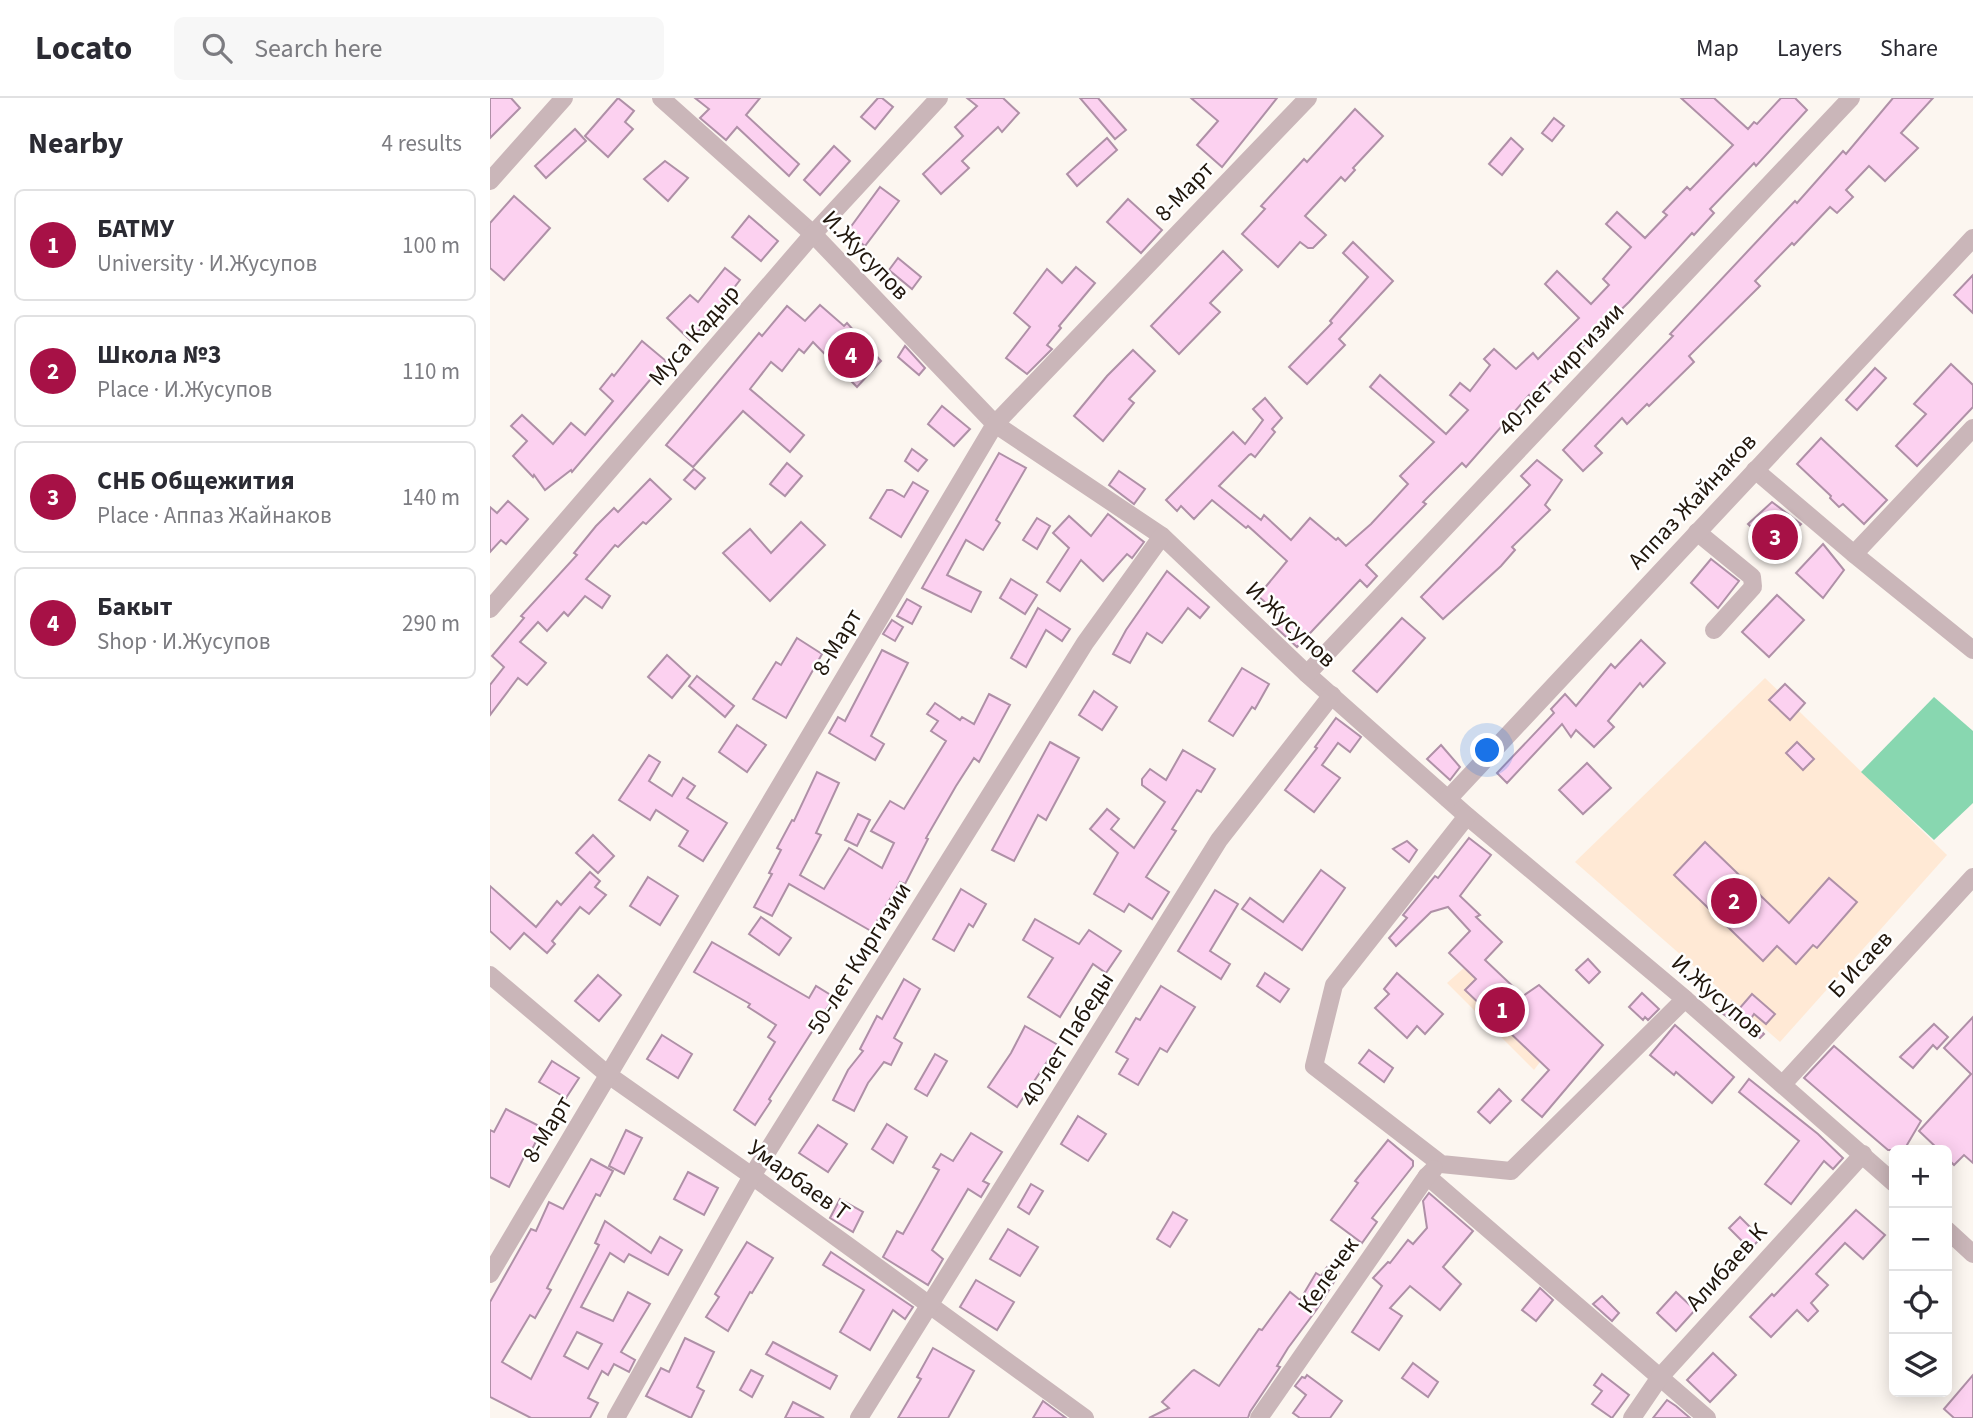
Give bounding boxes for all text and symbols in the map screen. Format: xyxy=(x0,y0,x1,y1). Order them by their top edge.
search box xyxy=(174,17,664,80)
text: Locato xyxy=(35,25,132,72)
icon: search xyxy=(198,29,236,67)
text: Search here xyxy=(254,30,382,67)
text: Map xyxy=(1696,31,1739,66)
text: Layers xyxy=(1777,31,1842,66)
text: Share xyxy=(1880,31,1938,66)
text: Nearby xyxy=(28,122,123,165)
text: 4 results xyxy=(382,127,462,160)
street label: 8-Март xyxy=(1146,153,1222,230)
street label: И.Жусупов xyxy=(814,202,918,308)
text: БАТМУ xyxy=(97,210,174,247)
text: 1 xyxy=(47,229,59,262)
text: 100 m xyxy=(402,229,460,262)
text: University · И.Жусупов xyxy=(97,247,317,280)
street label: Муса Кадыр xyxy=(640,277,748,394)
street label: 40-лет киргизии xyxy=(1490,295,1633,444)
pin: 4 xyxy=(828,329,874,381)
text: Школа №3 xyxy=(97,336,221,373)
text: 2 xyxy=(47,355,59,388)
text: 110 m xyxy=(402,355,460,388)
text: Place · И.Жусупов xyxy=(97,373,272,406)
street label: Аппаз Жайнаков xyxy=(1620,425,1765,577)
text: СНБ Общежития xyxy=(97,462,295,499)
text: 3 xyxy=(47,481,59,514)
text: 140 m xyxy=(402,481,460,514)
text: Place · Аппаз Жайнаков xyxy=(97,499,332,532)
pin: 3 xyxy=(1752,511,1798,563)
street label: И.Жусупов xyxy=(1237,573,1344,676)
text: Бакыт xyxy=(97,588,173,625)
street label: 8-Март xyxy=(804,602,871,683)
text: 4 xyxy=(47,607,59,640)
text: 290 m xyxy=(402,607,460,640)
text: Shop · И.Жусупов xyxy=(97,625,270,658)
your location xyxy=(1470,733,1504,767)
street label: 50-лет Киргизии xyxy=(799,875,920,1041)
pin: 2 xyxy=(1711,875,1757,927)
street label: Б Исаев xyxy=(1820,923,1901,1006)
street label: И.Жусупов xyxy=(1663,946,1772,1047)
street label: 40-лет Пабеды xyxy=(1012,965,1123,1113)
pin: 1 xyxy=(1479,984,1525,1036)
street label: 8-Март xyxy=(514,1089,581,1170)
street label: Умарбаев Т xyxy=(740,1131,857,1230)
map controls xyxy=(1889,1145,1952,1397)
button: + xyxy=(1889,1145,1952,1208)
button: − xyxy=(1889,1208,1952,1271)
street label: Алибаев К xyxy=(1677,1216,1775,1319)
street label: Келечек xyxy=(1289,1230,1368,1321)
button: locate xyxy=(1889,1271,1952,1334)
button: layers xyxy=(1889,1334,1952,1397)

